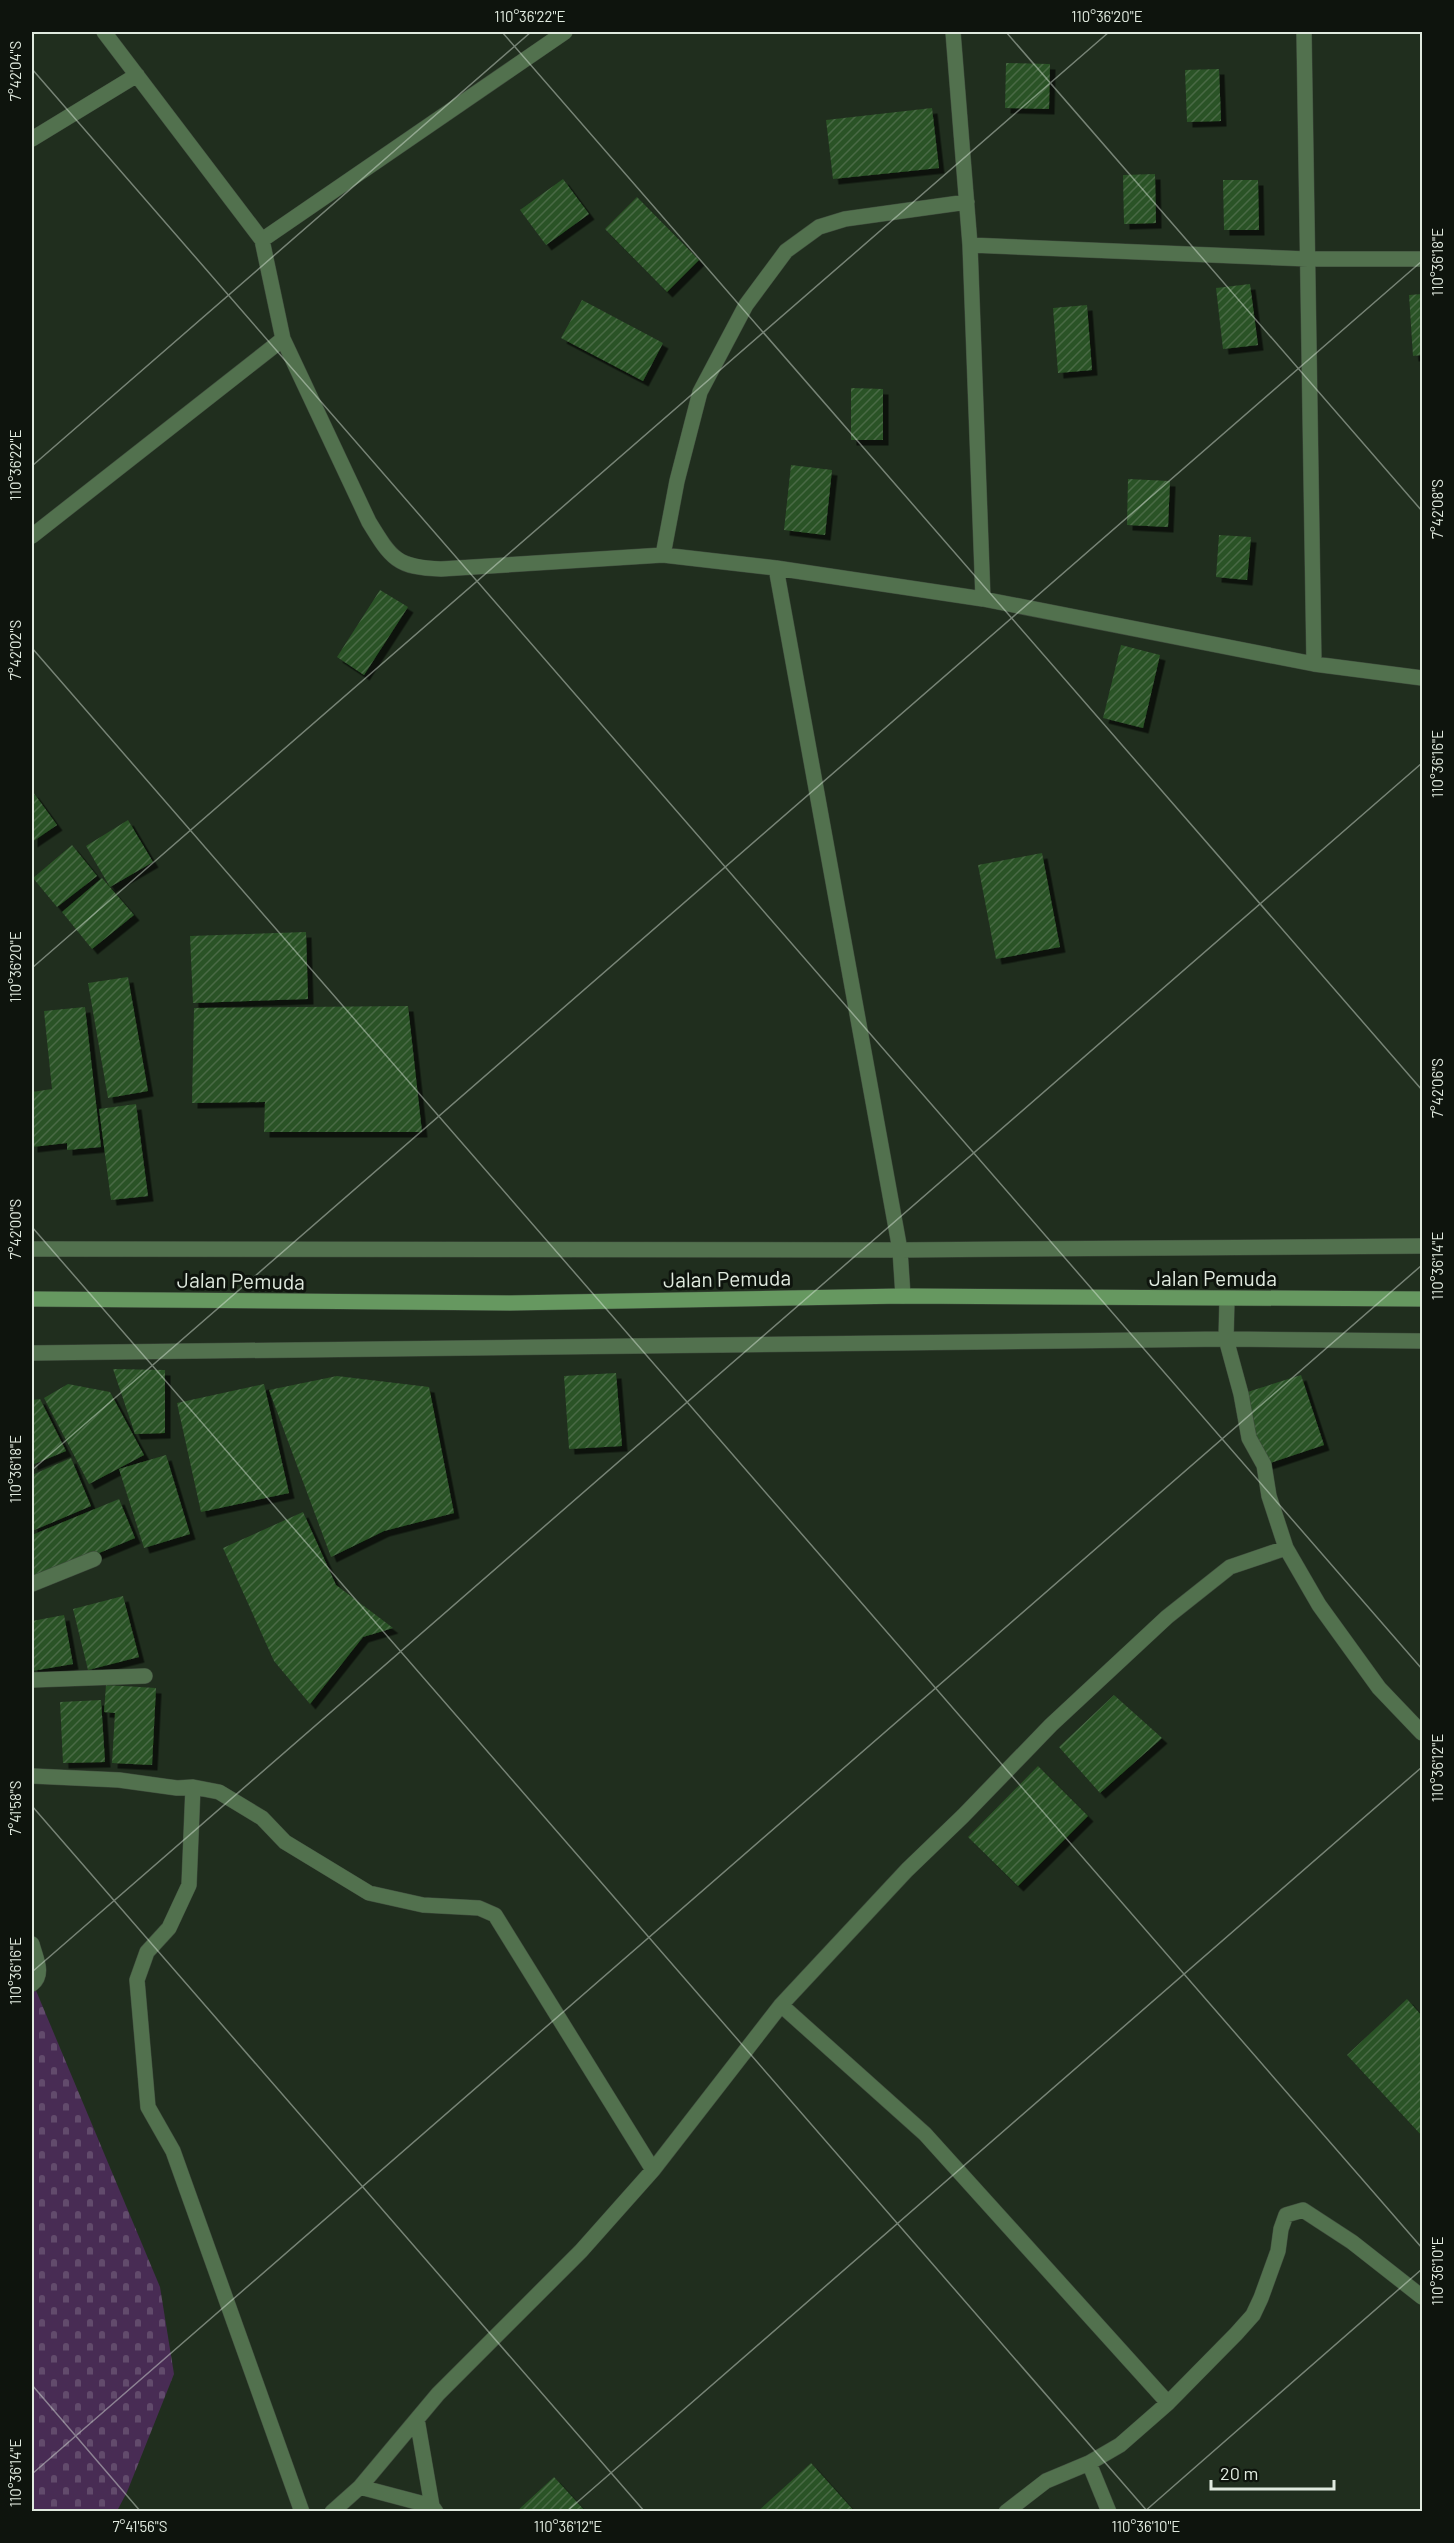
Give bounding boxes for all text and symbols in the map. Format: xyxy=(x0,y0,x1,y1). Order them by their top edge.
text: 110°36'22"E xyxy=(494,7,566,25)
text: 110°36'20"E xyxy=(1071,7,1143,25)
text: 7°42'04"S xyxy=(6,41,24,101)
text: 110°36'18"E xyxy=(1428,228,1446,296)
text: 110°36'22"E xyxy=(6,429,24,501)
text: 7°42'08"S xyxy=(1428,479,1446,539)
text: 7°42'02"S xyxy=(6,620,24,680)
text: 110°36'16"E xyxy=(1428,730,1446,798)
text: 110°36'20"E xyxy=(6,931,24,1003)
text: 7°42'06"S xyxy=(1428,1058,1446,1118)
text: 7°42'00"S xyxy=(6,1199,24,1259)
text: 110°36'14"E xyxy=(1428,1232,1446,1300)
street label: Jalan Pemuda xyxy=(663,1264,791,1292)
street label: Jalan Pemuda xyxy=(1149,1265,1277,1290)
street label: Jalan Pemuda xyxy=(177,1266,305,1294)
text: 110°36'18"E xyxy=(6,1435,24,1503)
text: 110°36'12"E xyxy=(1428,1734,1446,1802)
text: 7°41'58"S xyxy=(6,1780,24,1836)
text: 110°36'16"E xyxy=(6,1937,24,2005)
text: 110°36'10"E xyxy=(1428,2237,1446,2305)
text: 110°36'14"E xyxy=(6,2439,24,2507)
scale bar xyxy=(1211,2453,1334,2491)
text: 20 m xyxy=(1220,2462,1258,2484)
text: 7°41'56"S xyxy=(112,2517,168,2535)
text: 110°36'12"E xyxy=(534,2517,602,2535)
text: 110°36'10"E xyxy=(1112,2517,1180,2535)

